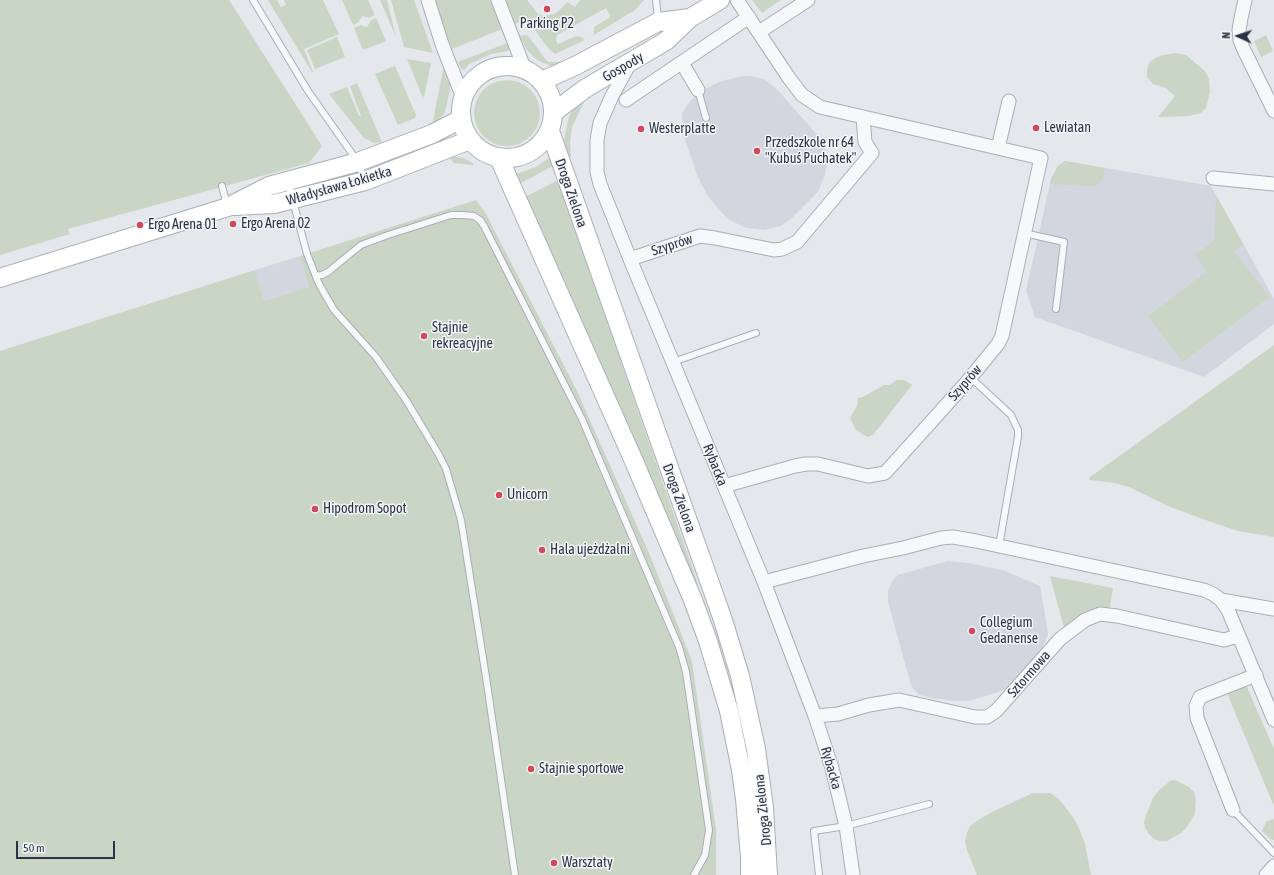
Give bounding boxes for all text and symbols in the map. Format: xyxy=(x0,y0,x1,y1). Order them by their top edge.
marker: Parking P2 xyxy=(542,4,552,14)
place label: Parking P2 xyxy=(520,16,574,32)
north arrow xyxy=(1218,16,1258,56)
text: N xyxy=(1220,32,1232,39)
street label: Gospody xyxy=(600,49,646,85)
place label: Lewiatan xyxy=(1044,120,1091,136)
place label: Westerplatte xyxy=(649,121,716,137)
marker: Lewiatan xyxy=(1031,123,1041,133)
marker: Westerplatte xyxy=(636,124,646,134)
place label: Przedszkole nr 64 "Kubuś Puchatek" xyxy=(765,135,856,168)
marker: Przedszkole nr 64 "Kubuś Puchatek" xyxy=(752,146,762,156)
street label: Droga Zielona xyxy=(551,156,591,230)
street label: Władysława Łokietka xyxy=(284,163,394,209)
place label: Ergo Arena 02 xyxy=(241,216,311,232)
place label: Ergo Arena 01 xyxy=(148,217,218,233)
marker: Ergo Arena 02 xyxy=(228,219,238,229)
marker: Ergo Arena 01 xyxy=(135,220,145,230)
street label: Szyprów xyxy=(649,230,695,260)
place label: Stajnie rekreacyjne xyxy=(432,320,493,352)
marker: Stajnie rekreacyjne xyxy=(419,331,429,341)
street label: Szyprów xyxy=(945,362,985,404)
street label: Rybacka xyxy=(699,442,731,488)
street label: Droga Zielona xyxy=(659,461,699,535)
place label: Unicorn xyxy=(507,487,548,503)
marker: Unicorn xyxy=(494,490,504,500)
place label: Hipodrom Sopot xyxy=(323,501,407,517)
marker: Hipodrom Sopot xyxy=(310,504,320,514)
place label: Hala ujeżdżalni xyxy=(550,542,630,558)
marker: Hala ujeżdżalni xyxy=(537,545,547,555)
place label: Collegium Gedanense xyxy=(980,615,1038,648)
marker: Collegium Gedanense xyxy=(967,626,977,636)
street label: Sztormowa xyxy=(1004,647,1054,701)
street label: Rybacka xyxy=(817,745,845,791)
place label: Stajnie sportowe xyxy=(539,761,624,777)
marker: Stajnie sportowe xyxy=(526,764,536,774)
street label: Droga Zielona xyxy=(751,773,775,847)
scale bar xyxy=(18,833,117,859)
text: 50 m xyxy=(23,841,45,855)
place label: Warsztaty xyxy=(562,855,613,871)
marker: Warsztaty xyxy=(549,858,559,868)

